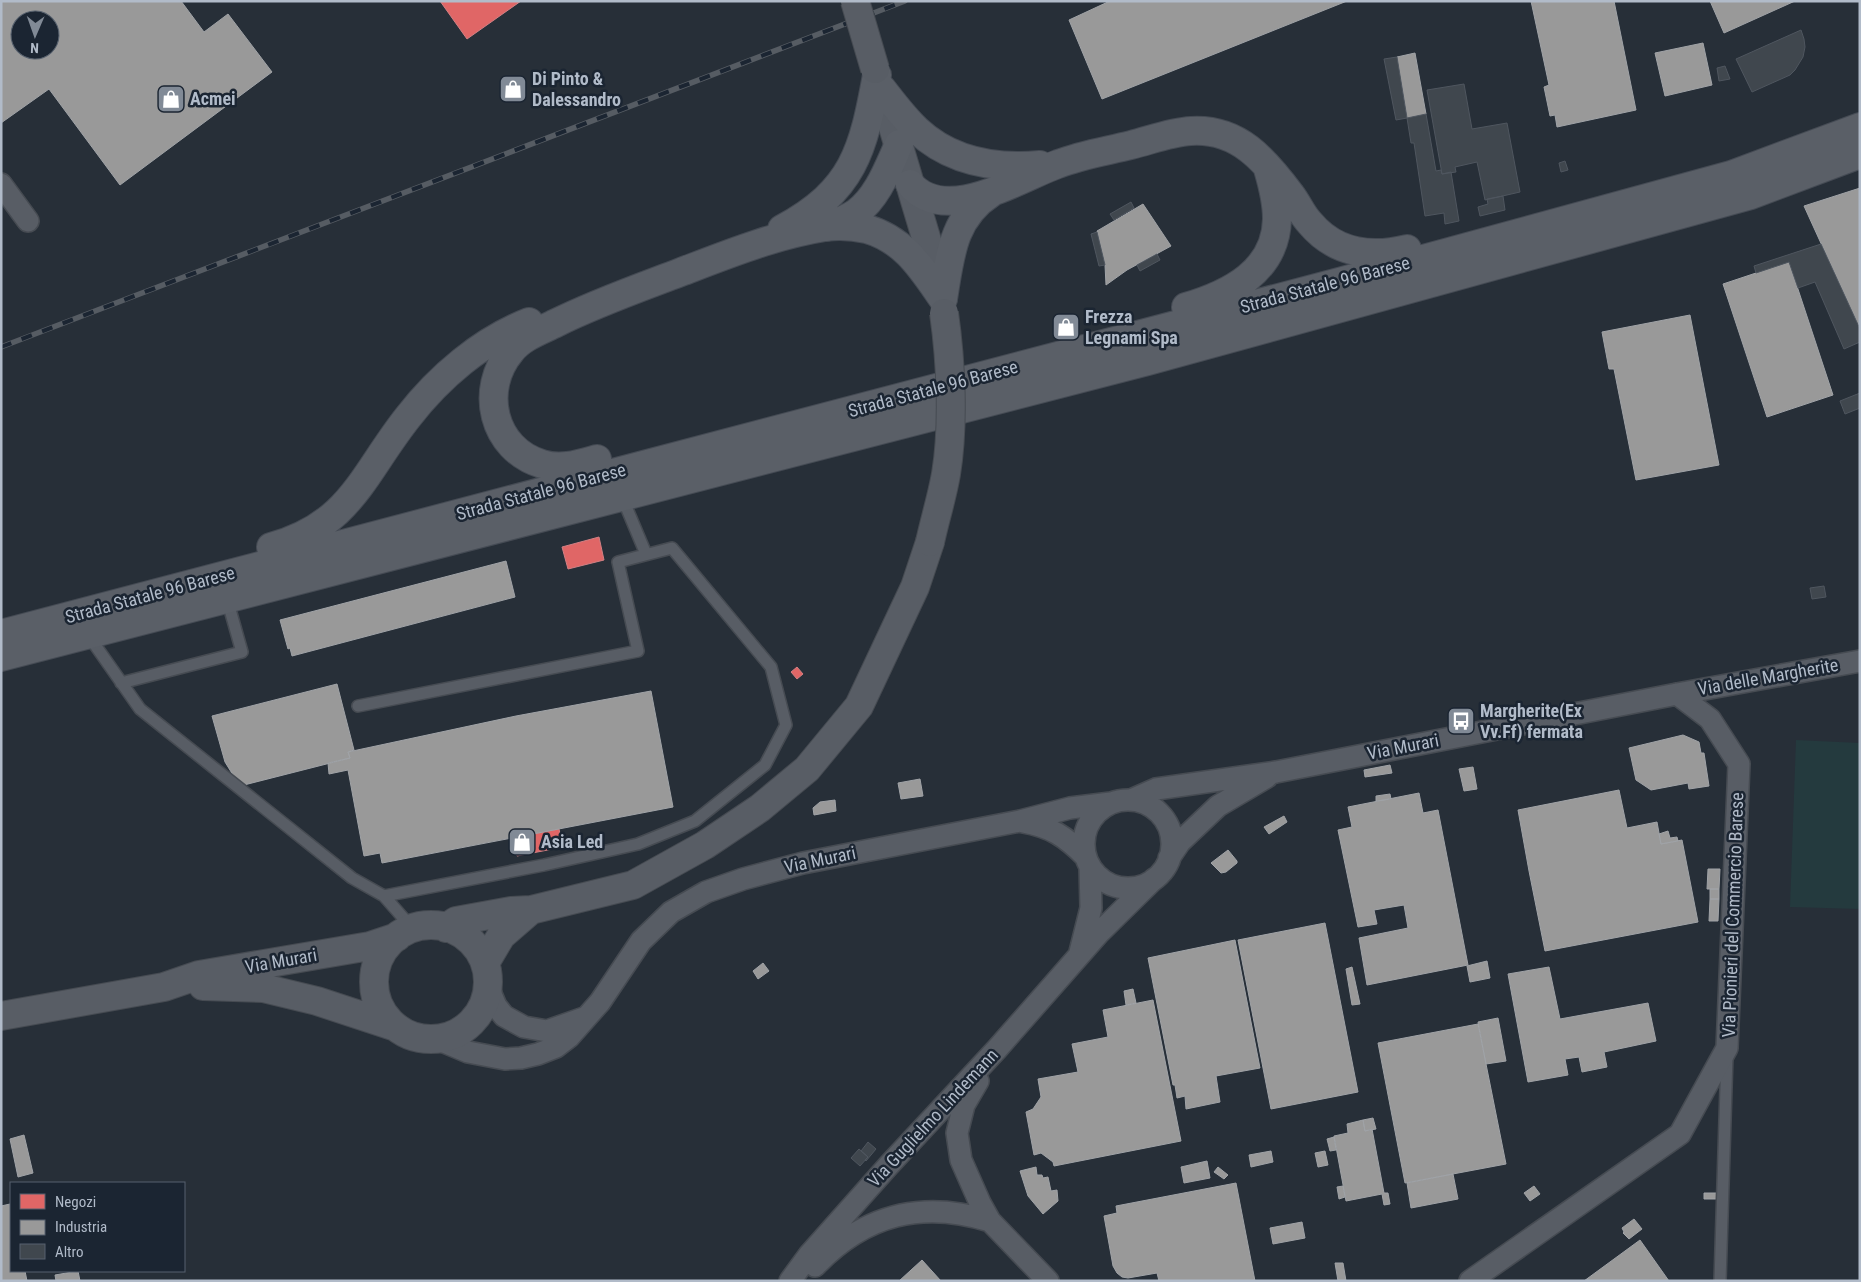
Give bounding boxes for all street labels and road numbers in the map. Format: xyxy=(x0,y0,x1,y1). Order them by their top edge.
street label: Strada Statale 96 Barese xyxy=(1238,252,1412,317)
street label: Strada Statale 96 Barese xyxy=(846,356,1020,421)
street label: Strada Statale 96 Barese xyxy=(454,459,628,524)
street label: Strada Statale 96 Barese xyxy=(63,562,237,627)
street label: Via delle Margherite xyxy=(1696,654,1840,699)
street label: Via Murari xyxy=(1365,729,1441,764)
street label: Via Pionieri del Commercio Barese xyxy=(1718,792,1747,1038)
street label: Via Murari xyxy=(782,842,858,877)
street label: Via Murari xyxy=(243,944,319,977)
street label: Via Guglielmo Lindemann xyxy=(863,1044,1002,1191)

